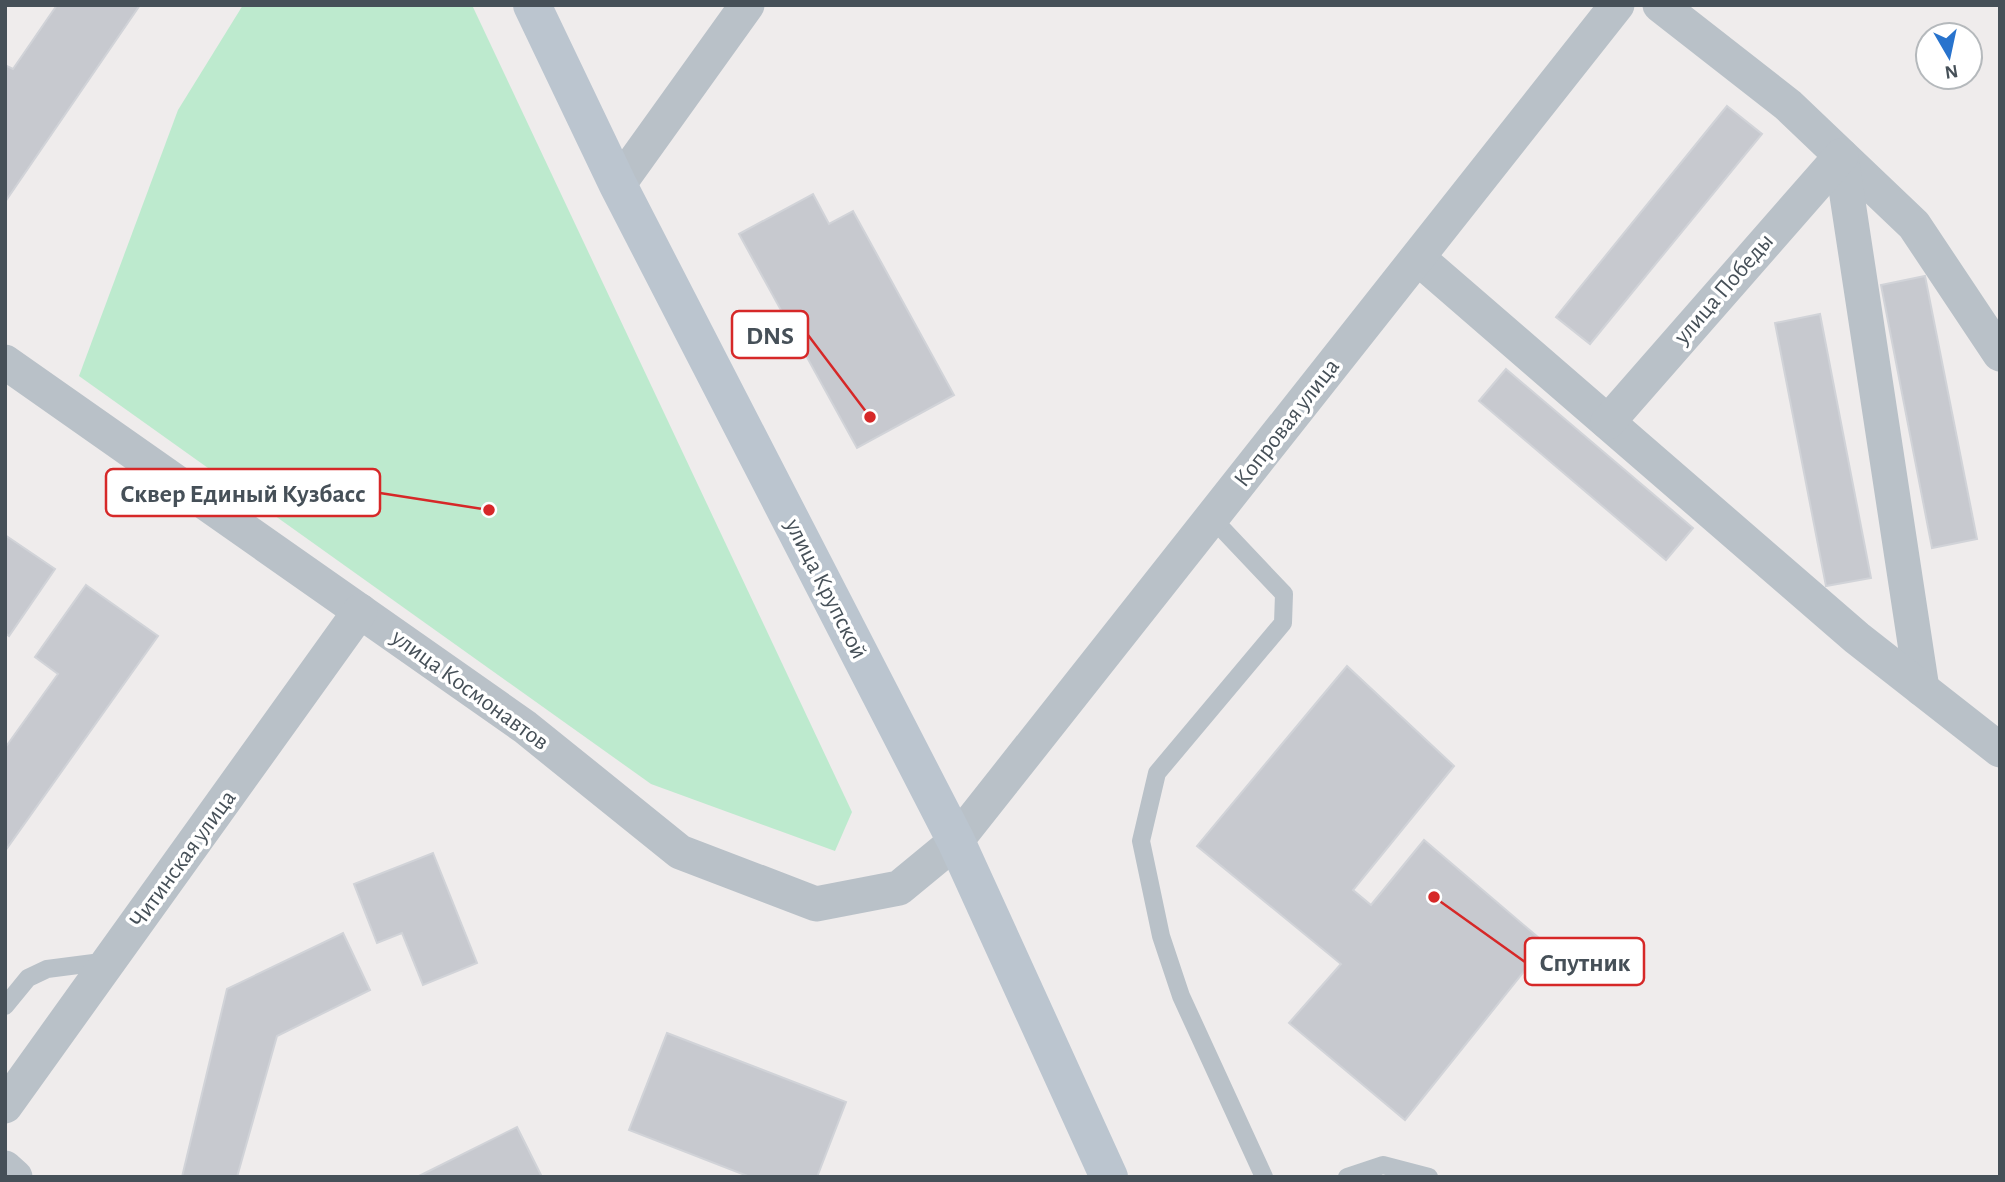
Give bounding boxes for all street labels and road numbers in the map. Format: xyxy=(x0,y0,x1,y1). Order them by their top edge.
street label: улица Победы xyxy=(1669,229,1778,350)
street label: Копровая улица xyxy=(1230,355,1344,491)
street label: улица Крупской xyxy=(780,514,872,663)
street label: улица Космонавтов xyxy=(386,625,553,755)
street label: Читинская улица xyxy=(125,786,241,932)

